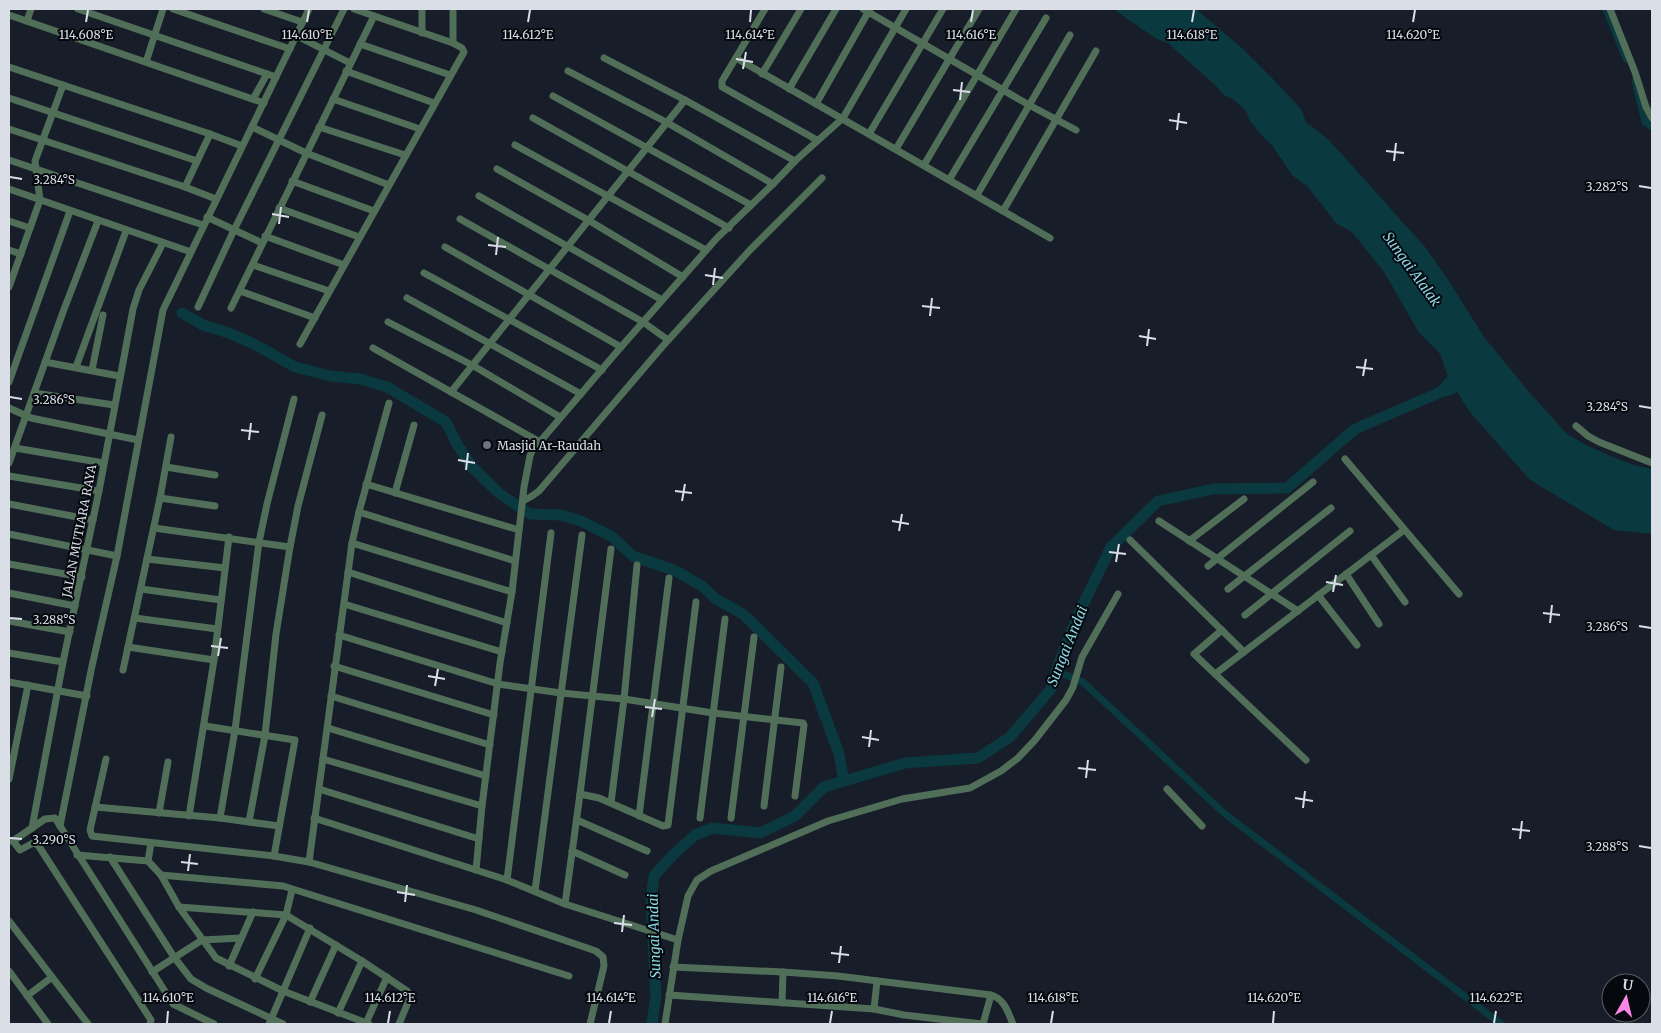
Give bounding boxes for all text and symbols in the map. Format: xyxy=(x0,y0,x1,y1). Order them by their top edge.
text: 114.608°E xyxy=(59,27,113,42)
text: 114.610°E xyxy=(281,27,333,42)
text: 114.612°E xyxy=(503,27,554,42)
text: 114.614°E xyxy=(725,27,775,42)
text: 114.616°E xyxy=(946,27,996,42)
text: 114.618°E xyxy=(1167,27,1218,42)
text: 114.620°E xyxy=(1386,27,1440,42)
text: 3.284°S xyxy=(33,172,75,187)
text: 3.282°S xyxy=(1586,179,1628,194)
water label: Sungai Alalak xyxy=(1379,228,1445,310)
text: 3.286°S xyxy=(33,392,75,407)
text: 3.284°S xyxy=(1586,399,1628,414)
place label: Masjid Ar-Raudah xyxy=(497,438,601,453)
marker: Masjid Ar-Raudah xyxy=(481,439,493,451)
street label: JALAN MUTIARA RAYA xyxy=(59,463,99,600)
water label: Sungai Andai xyxy=(1043,603,1091,689)
text: 3.288°S xyxy=(33,612,75,627)
text: 3.286°S xyxy=(1586,619,1628,634)
text: 3.290°S xyxy=(32,832,76,847)
text: 3.288°S xyxy=(1586,839,1628,854)
water label: Sungai Andai xyxy=(644,893,664,979)
north arrow xyxy=(1601,973,1651,1023)
text: U xyxy=(1621,975,1635,995)
text: 114.610°E xyxy=(142,990,194,1005)
text: 114.612°E xyxy=(365,990,416,1005)
text: 114.614°E xyxy=(586,990,636,1005)
text: 114.616°E xyxy=(807,990,857,1005)
text: 114.618°E xyxy=(1028,990,1079,1005)
text: 114.620°E xyxy=(1247,990,1301,1005)
text: 114.622°E xyxy=(1470,990,1523,1005)

